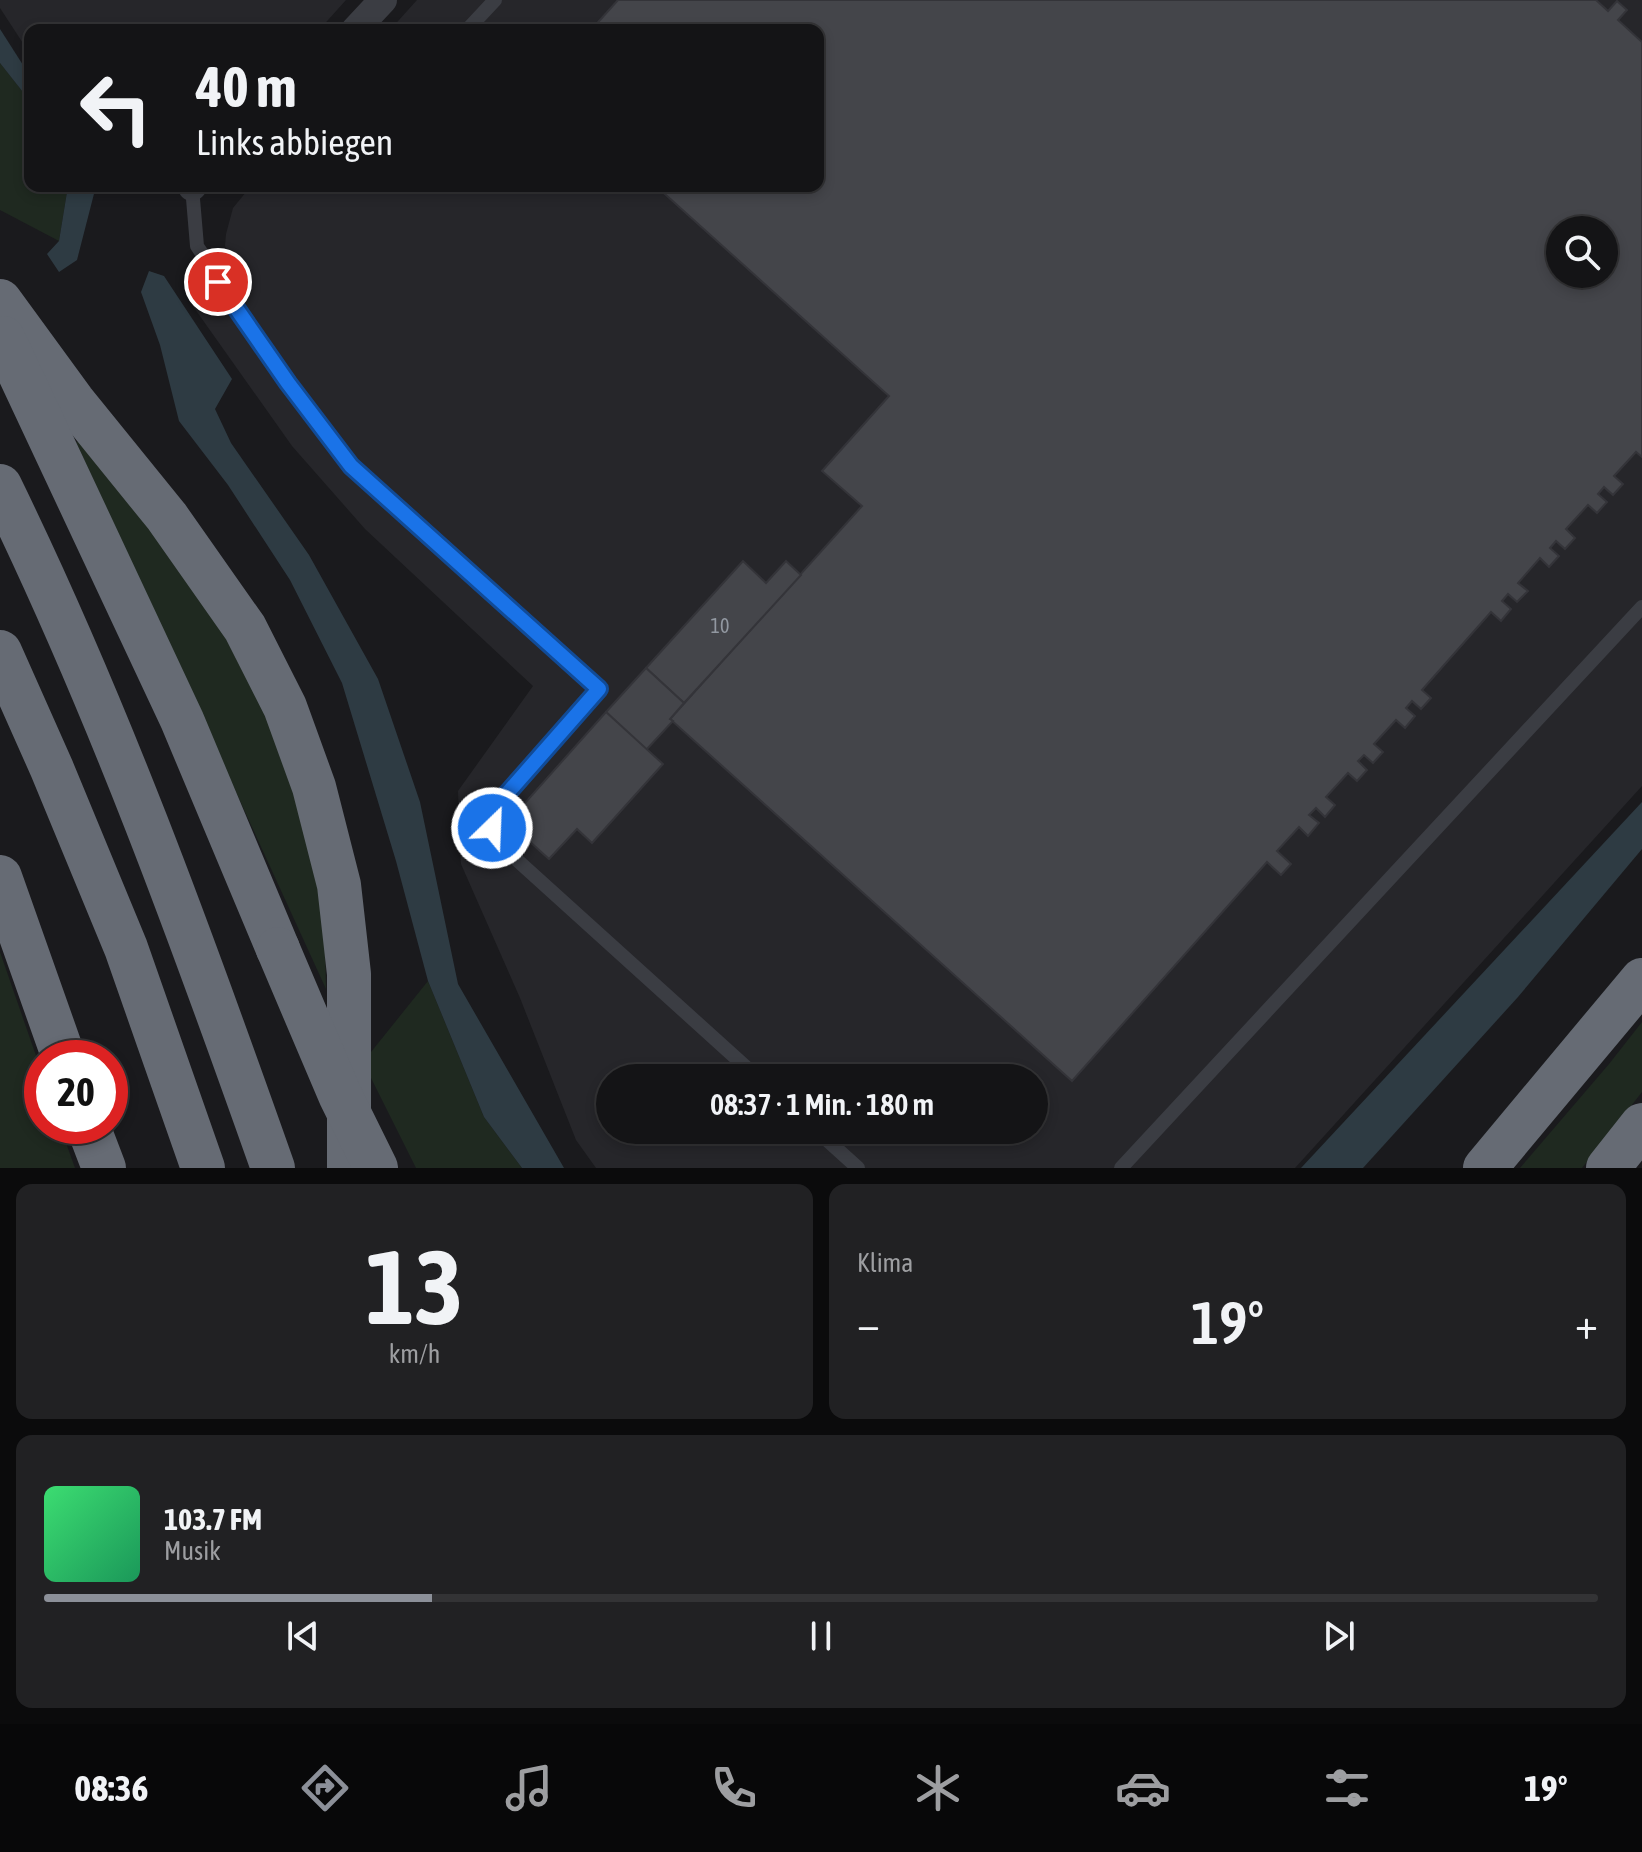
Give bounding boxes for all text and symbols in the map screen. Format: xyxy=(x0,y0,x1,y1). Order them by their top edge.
text: 40 m xyxy=(196,55,297,119)
icon: left xyxy=(64,56,168,160)
text: Links abbiegen xyxy=(196,121,393,163)
map controls xyxy=(1546,216,1618,288)
button: search xyxy=(1546,216,1618,288)
pin xyxy=(184,248,252,316)
icon: arrive xyxy=(196,260,240,304)
house number: 10 xyxy=(711,614,729,637)
position arrow xyxy=(450,786,534,870)
speed limit sign: 20 xyxy=(24,1040,128,1144)
text: 08:37 · 1 Min. · 180 m xyxy=(710,1087,934,1121)
text: 13 xyxy=(366,1227,463,1346)
text: Klima xyxy=(857,1248,913,1278)
text: 19° xyxy=(1191,1288,1264,1357)
text: − xyxy=(857,1298,880,1348)
text: + xyxy=(1575,1298,1598,1348)
text: km/h xyxy=(389,1339,440,1369)
text: 103.7 FM xyxy=(164,1502,262,1536)
text: Musik xyxy=(164,1536,221,1566)
icon: previous xyxy=(281,1614,325,1658)
icon: pause xyxy=(799,1614,843,1658)
icon: next xyxy=(1317,1614,1361,1658)
icon: directions xyxy=(297,1760,353,1816)
icon: music xyxy=(501,1760,557,1816)
icon: phone xyxy=(706,1760,762,1816)
icon: climate xyxy=(910,1760,966,1816)
icon: car xyxy=(1115,1760,1171,1816)
icon: filters xyxy=(1319,1760,1375,1816)
text: 08:36 xyxy=(74,1767,148,1809)
text: 19° xyxy=(1524,1767,1568,1809)

